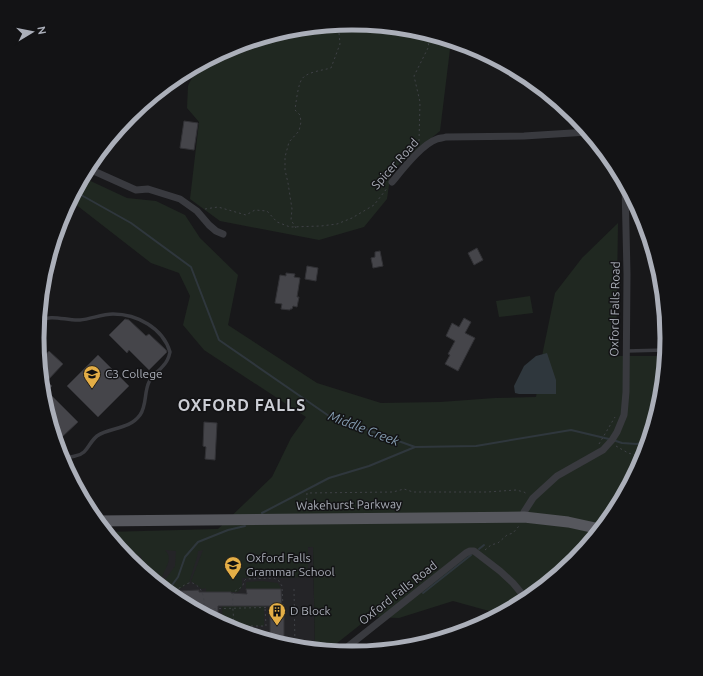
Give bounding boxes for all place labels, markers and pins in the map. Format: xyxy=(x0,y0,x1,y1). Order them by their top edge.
school or university icon: C3 College xyxy=(82,364,102,389)
place label: C3 College xyxy=(105,367,163,380)
place label: Oxford Falls Grammar School xyxy=(246,551,335,578)
school or university icon: Oxford Falls Grammar School xyxy=(223,555,243,580)
building icon: D Block xyxy=(267,601,287,626)
place label: D Block xyxy=(290,604,331,617)

